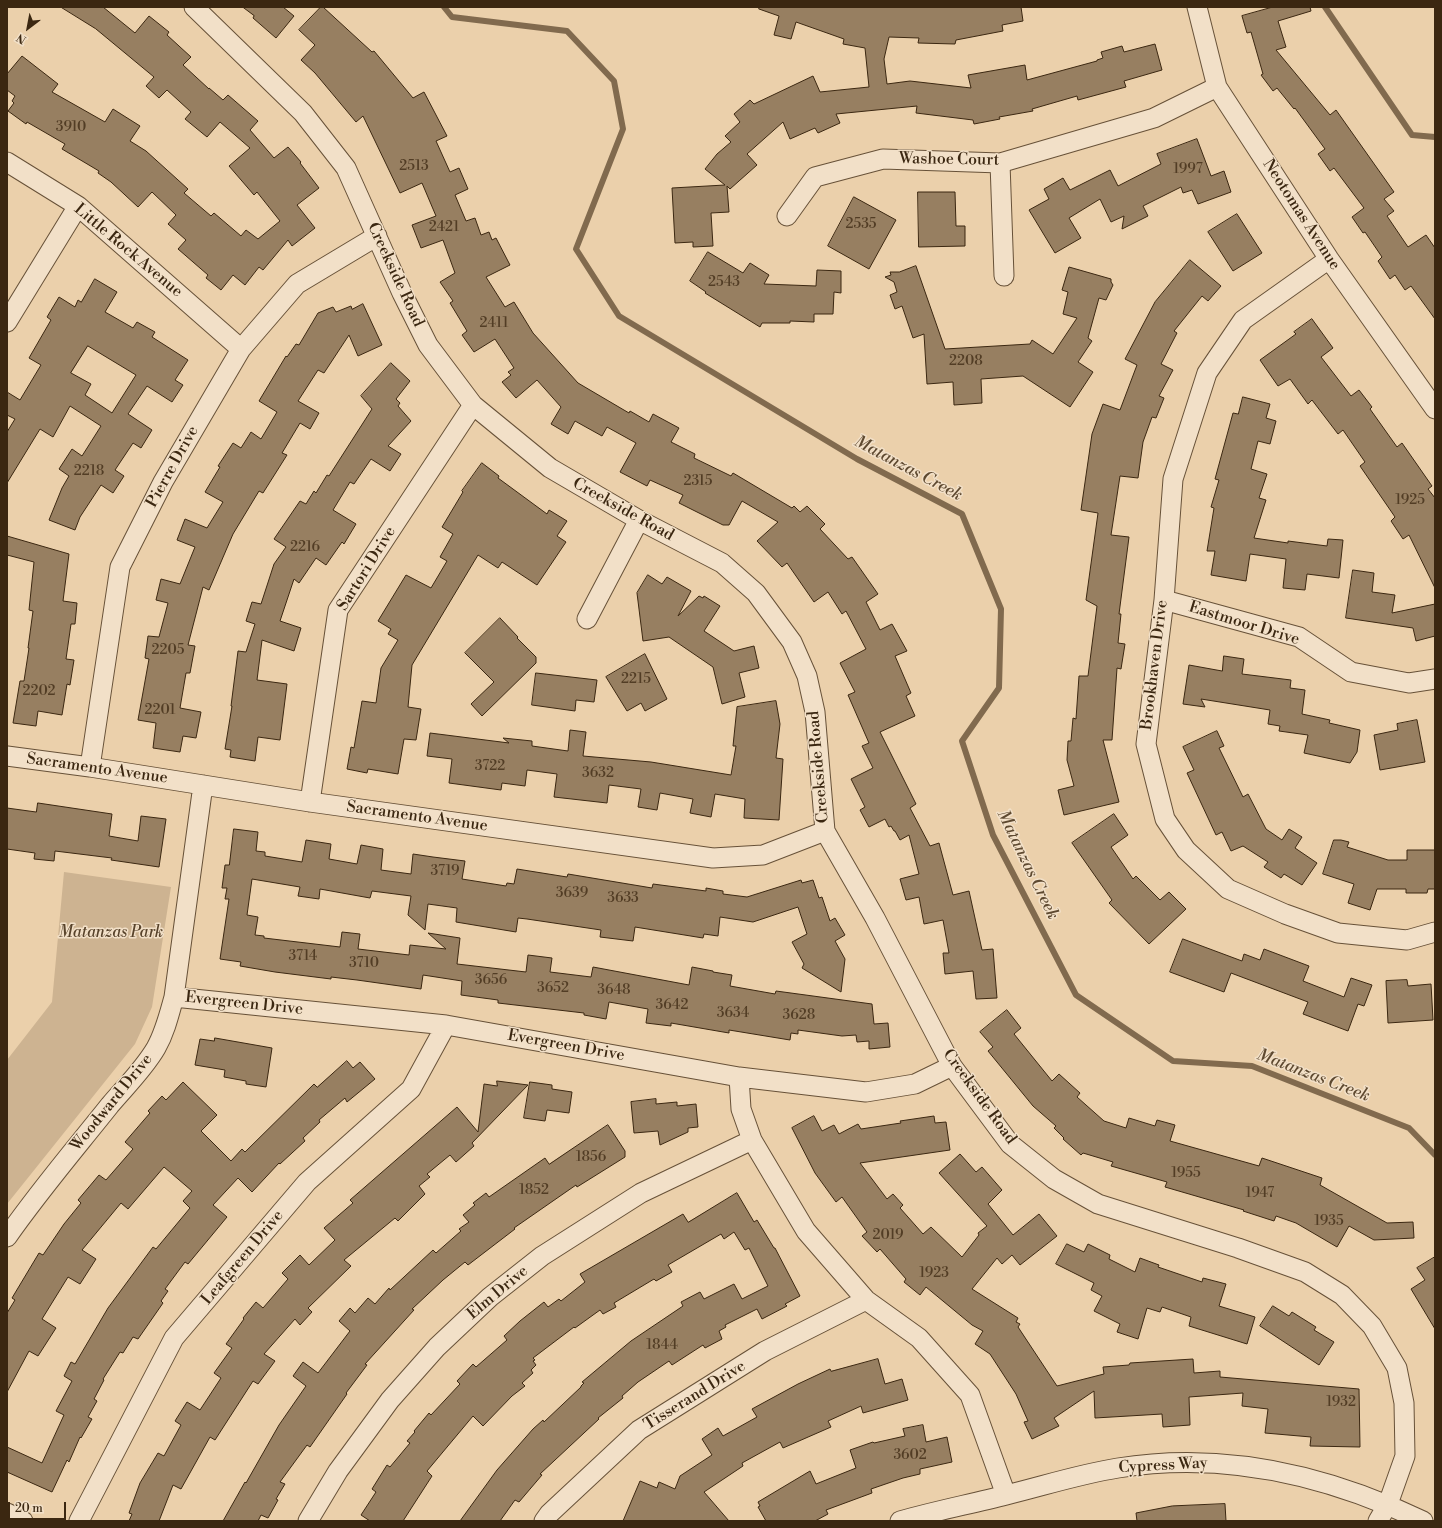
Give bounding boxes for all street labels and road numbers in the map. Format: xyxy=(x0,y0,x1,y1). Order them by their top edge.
street label: Washoe Court xyxy=(899,150,999,170)
street label: Neotomas Avenue xyxy=(1258,156,1344,274)
street label: Little Rock Avenue xyxy=(70,200,186,302)
street label: Creekside Road xyxy=(362,220,428,330)
street label: Pierre Drive xyxy=(143,423,203,511)
street label: Creekside Road xyxy=(569,474,677,546)
street label: Sartori Drive xyxy=(334,523,400,615)
street label: Eastmoor Drive xyxy=(1186,598,1302,650)
street label: Brookhaven Drive xyxy=(1137,599,1173,731)
street label: Creekside Road xyxy=(805,710,833,824)
street label: Sacramento Avenue xyxy=(25,750,169,788)
street label: Sacramento Avenue xyxy=(345,798,489,836)
street label: Evergreen Drive xyxy=(184,988,304,1020)
street label: Evergreen Drive xyxy=(506,1026,626,1066)
street label: Creekside Road xyxy=(938,1046,1020,1148)
street label: Woodward Drive xyxy=(67,1050,157,1156)
street label: Leafgreen Drive xyxy=(198,1207,288,1309)
street label: Elm Drive xyxy=(464,1262,532,1324)
street label: Tisserand Drive xyxy=(641,1357,749,1435)
street label: Cypress Way xyxy=(1118,1454,1208,1478)

